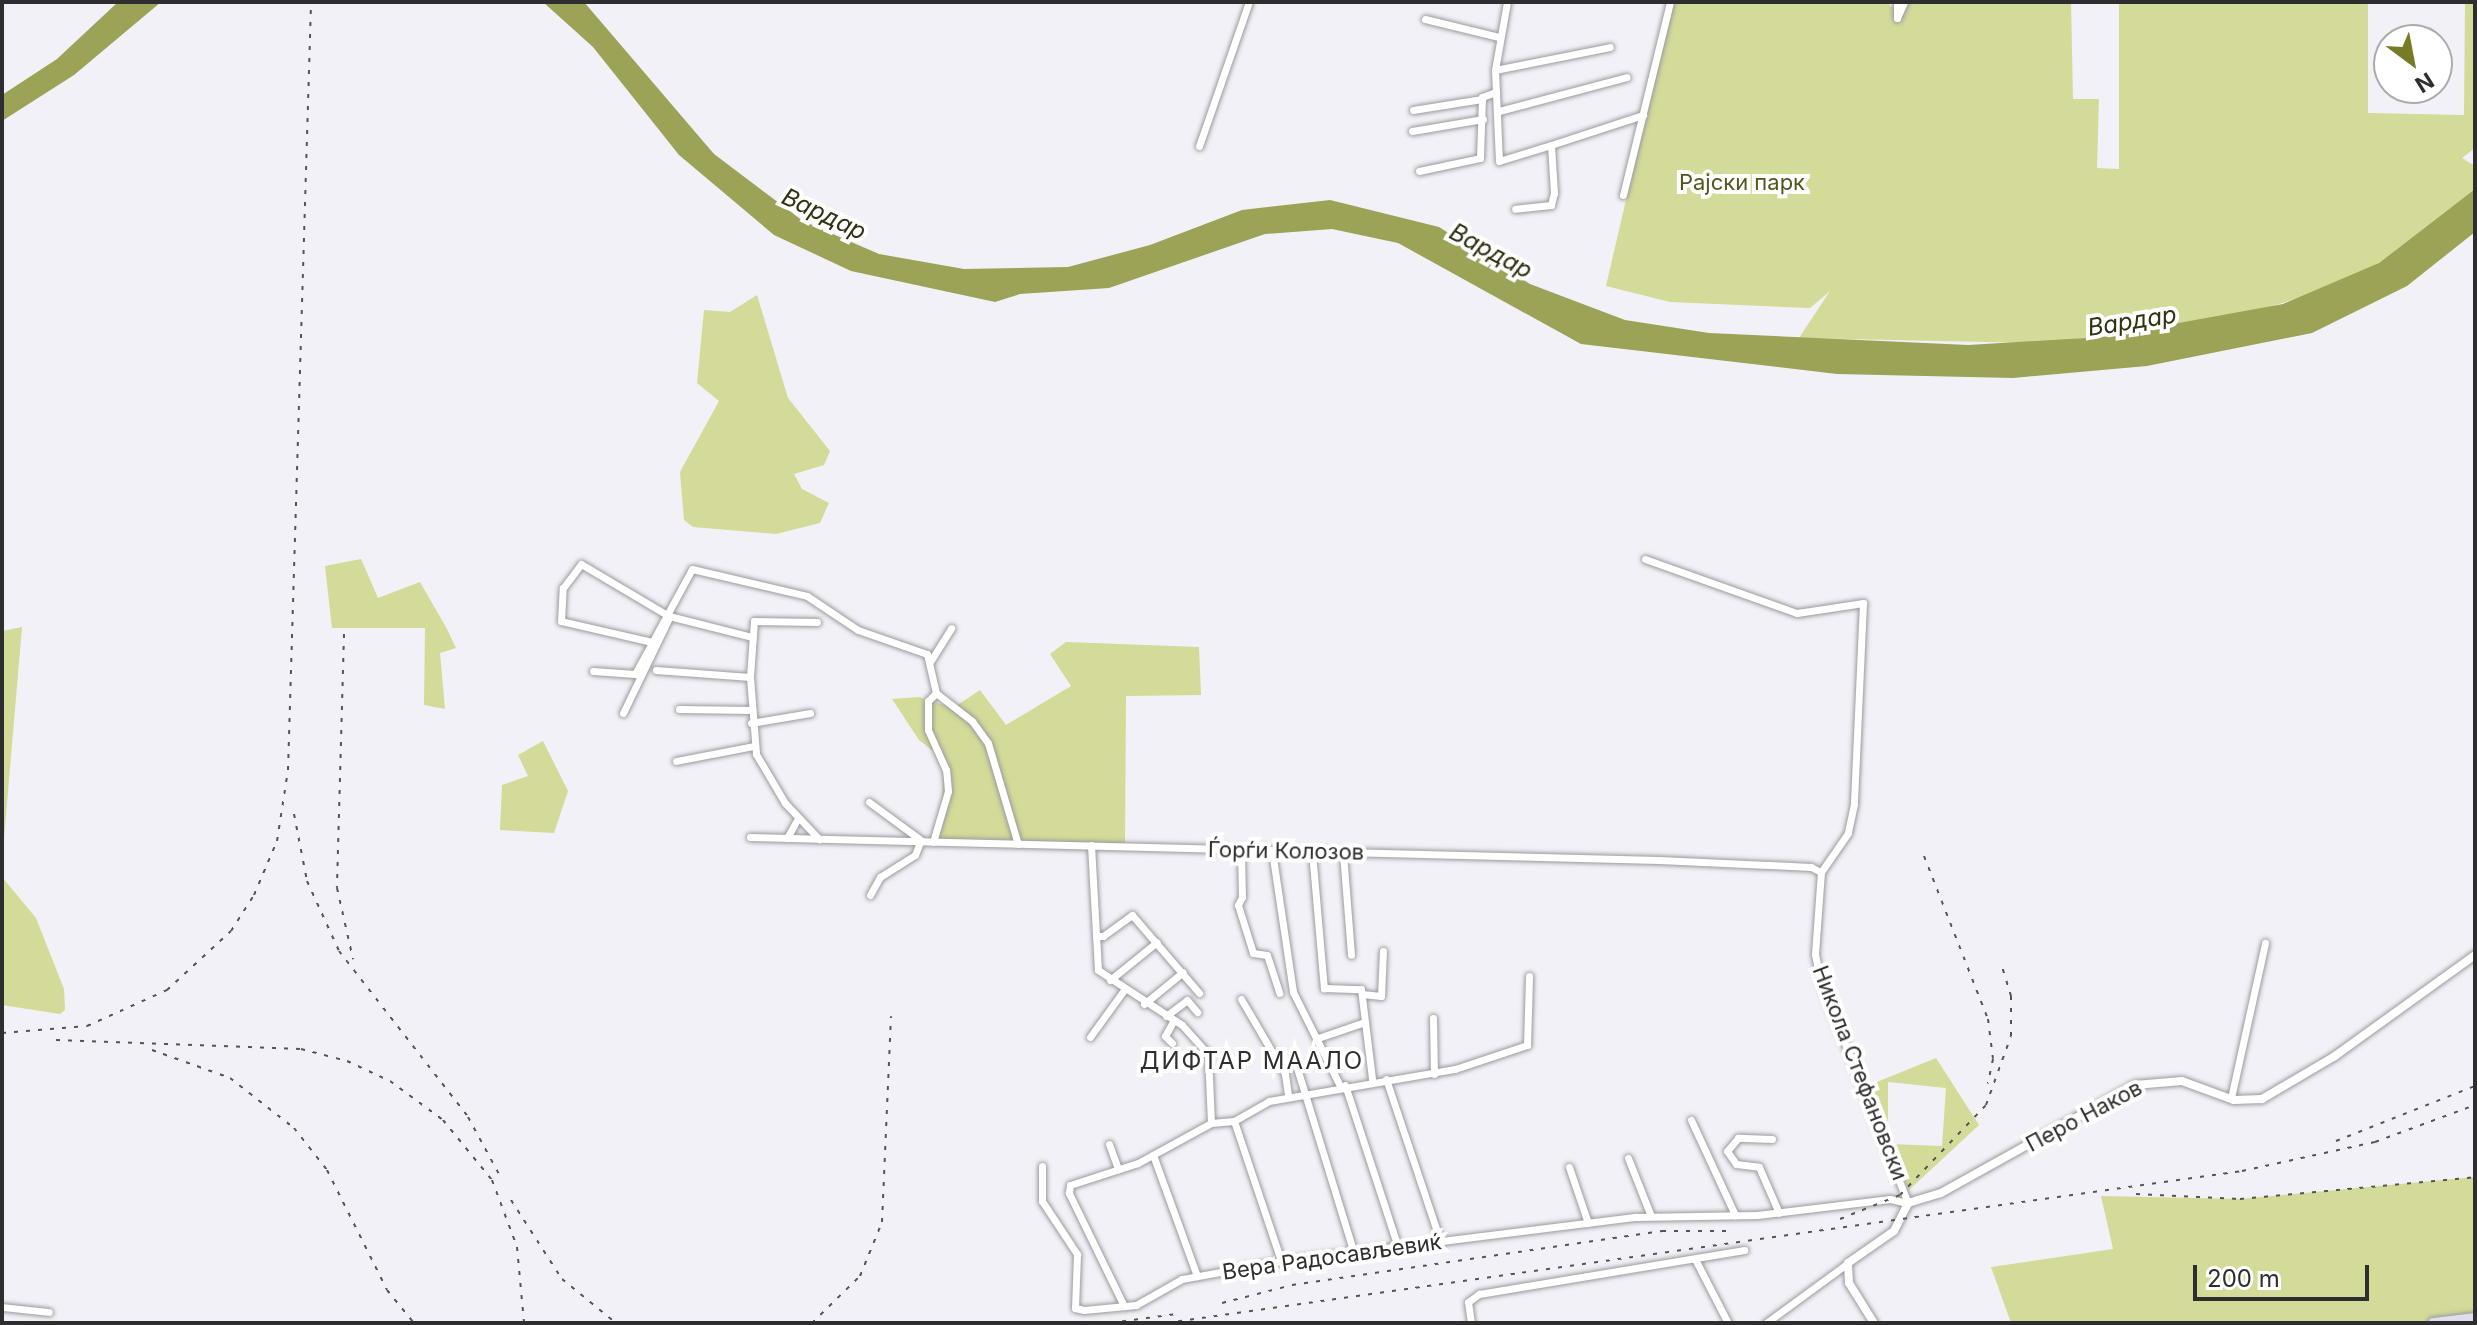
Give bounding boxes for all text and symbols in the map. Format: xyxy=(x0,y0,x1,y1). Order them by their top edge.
north arrow xyxy=(2373,24,2453,104)
text: N xyxy=(2411,67,2439,98)
park label: Рајски парк xyxy=(1679,170,1805,196)
water label: Вардар xyxy=(777,182,871,246)
water label: Вардар xyxy=(1445,217,1537,285)
water label: Вардар xyxy=(2085,300,2179,342)
street label: Ѓорѓи Колозов xyxy=(1208,836,1364,866)
street label: Никола Стефановски xyxy=(1807,962,1913,1184)
district label: ДИФТАР МААЛО xyxy=(1140,1047,1364,1075)
street label: Перо Наков xyxy=(2021,1074,2147,1158)
street label: Вера Радосављевиќ xyxy=(1221,1229,1443,1285)
scale bar xyxy=(2197,1249,2373,1299)
text: 200 m xyxy=(2207,1264,2280,1293)

